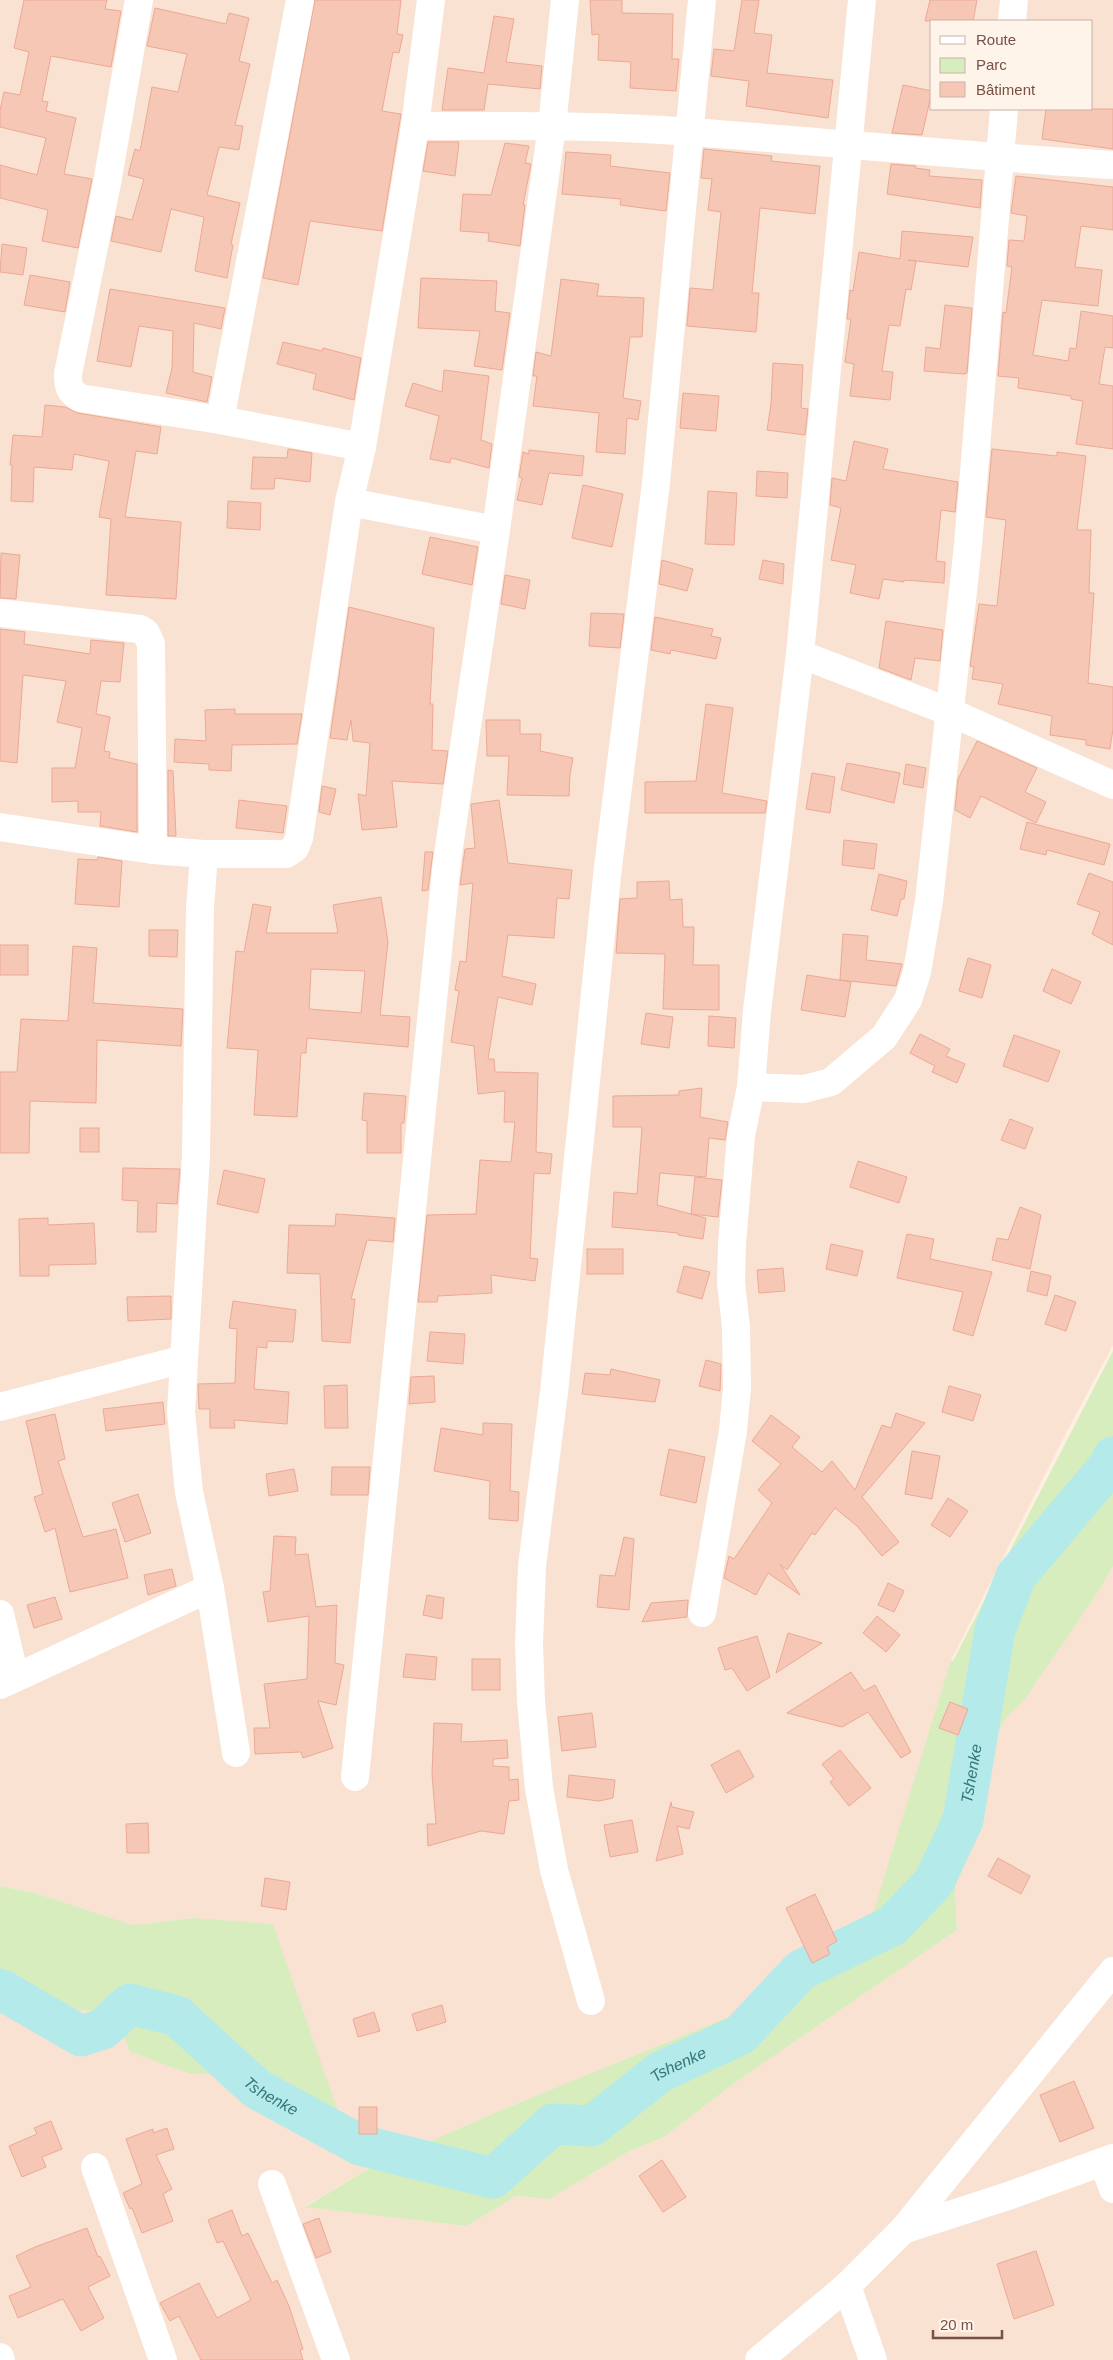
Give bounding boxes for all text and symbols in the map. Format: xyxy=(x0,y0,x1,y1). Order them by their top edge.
legend xyxy=(930,20,1093,110)
text: Route xyxy=(976,31,1016,48)
text: Parc xyxy=(976,56,1007,73)
text: Bâtiment xyxy=(976,81,1036,98)
water label: Tshenke xyxy=(958,1743,985,1805)
water label: Tshenke xyxy=(647,2044,709,2085)
water label: Tshenke xyxy=(240,2073,301,2119)
scale bar xyxy=(933,2308,1002,2340)
text: 20 m xyxy=(940,2316,973,2333)

